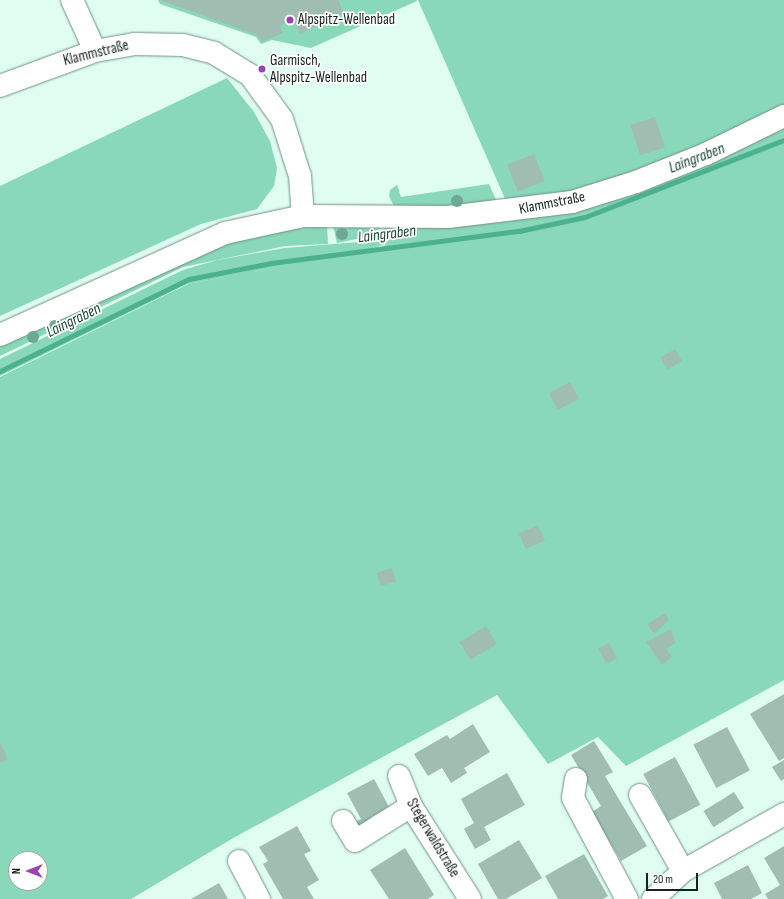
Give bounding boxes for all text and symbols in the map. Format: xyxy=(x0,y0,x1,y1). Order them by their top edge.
place label: Alpspitz-Wellenbad xyxy=(298,11,395,29)
marker: Alpspitz-Wellenbad xyxy=(285,15,295,25)
street label: Klammstraße xyxy=(61,36,131,70)
place label: Garmisch, Alpspitz-Wellenbad xyxy=(270,51,367,86)
marker: Garmisch, Alpspitz-Wellenbad xyxy=(257,64,267,74)
water label: Laingraben xyxy=(666,140,728,178)
street label: Klammstraße xyxy=(518,188,586,218)
water label: Laingraben xyxy=(357,222,417,248)
water label: Laingraben xyxy=(44,300,104,342)
street label: Stegerwaldstraße xyxy=(402,795,464,881)
north arrow xyxy=(8,851,48,891)
scale bar xyxy=(648,865,700,891)
text: N xyxy=(10,868,23,874)
text: 20 m xyxy=(653,872,673,887)

